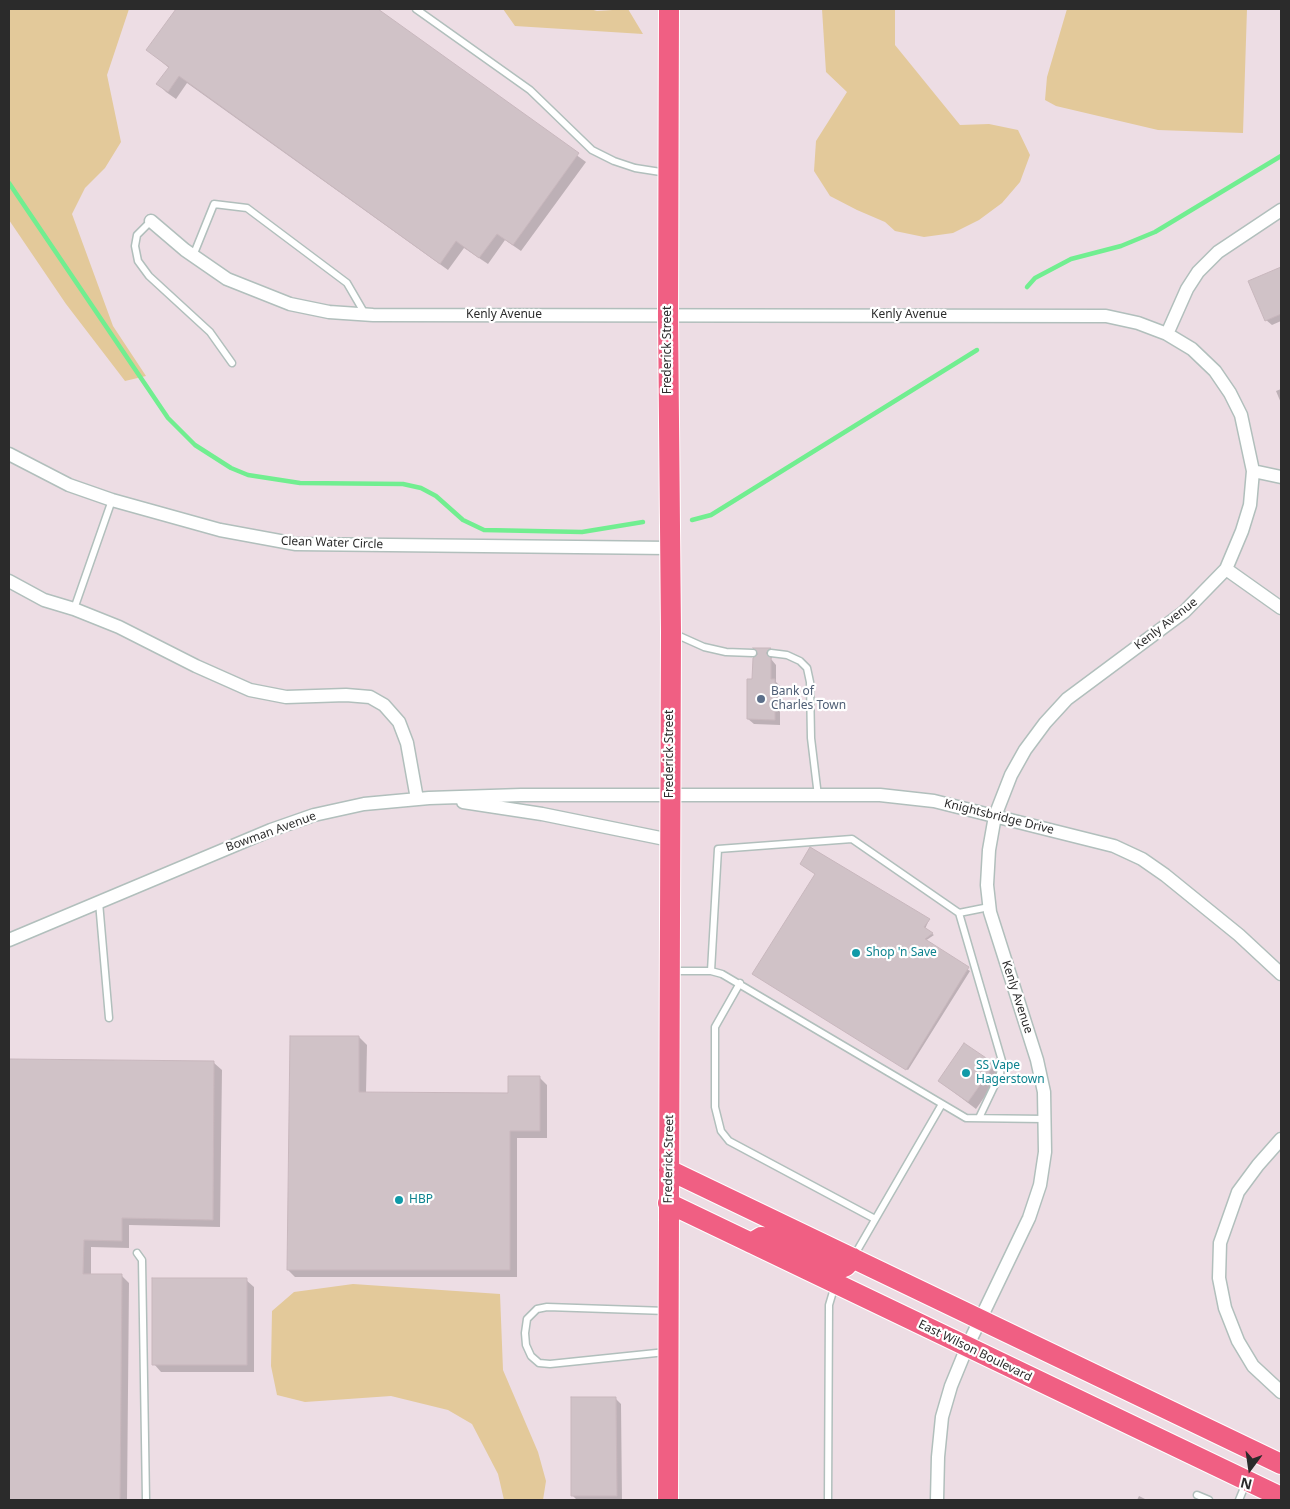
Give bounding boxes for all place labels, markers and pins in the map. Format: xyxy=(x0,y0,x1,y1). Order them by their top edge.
place label: Bank of Charles Town xyxy=(771,685,846,713)
marker: Bank of Charles Town xyxy=(755,693,767,705)
place label: Shop 'n Save xyxy=(866,946,937,960)
marker: Shop 'n Save xyxy=(850,947,862,959)
place label: SS Vape Hagerstown xyxy=(976,1059,1045,1087)
marker: SS Vape Hagerstown xyxy=(960,1067,972,1079)
place label: HBP xyxy=(409,1193,433,1207)
marker: HBP xyxy=(393,1194,405,1206)

